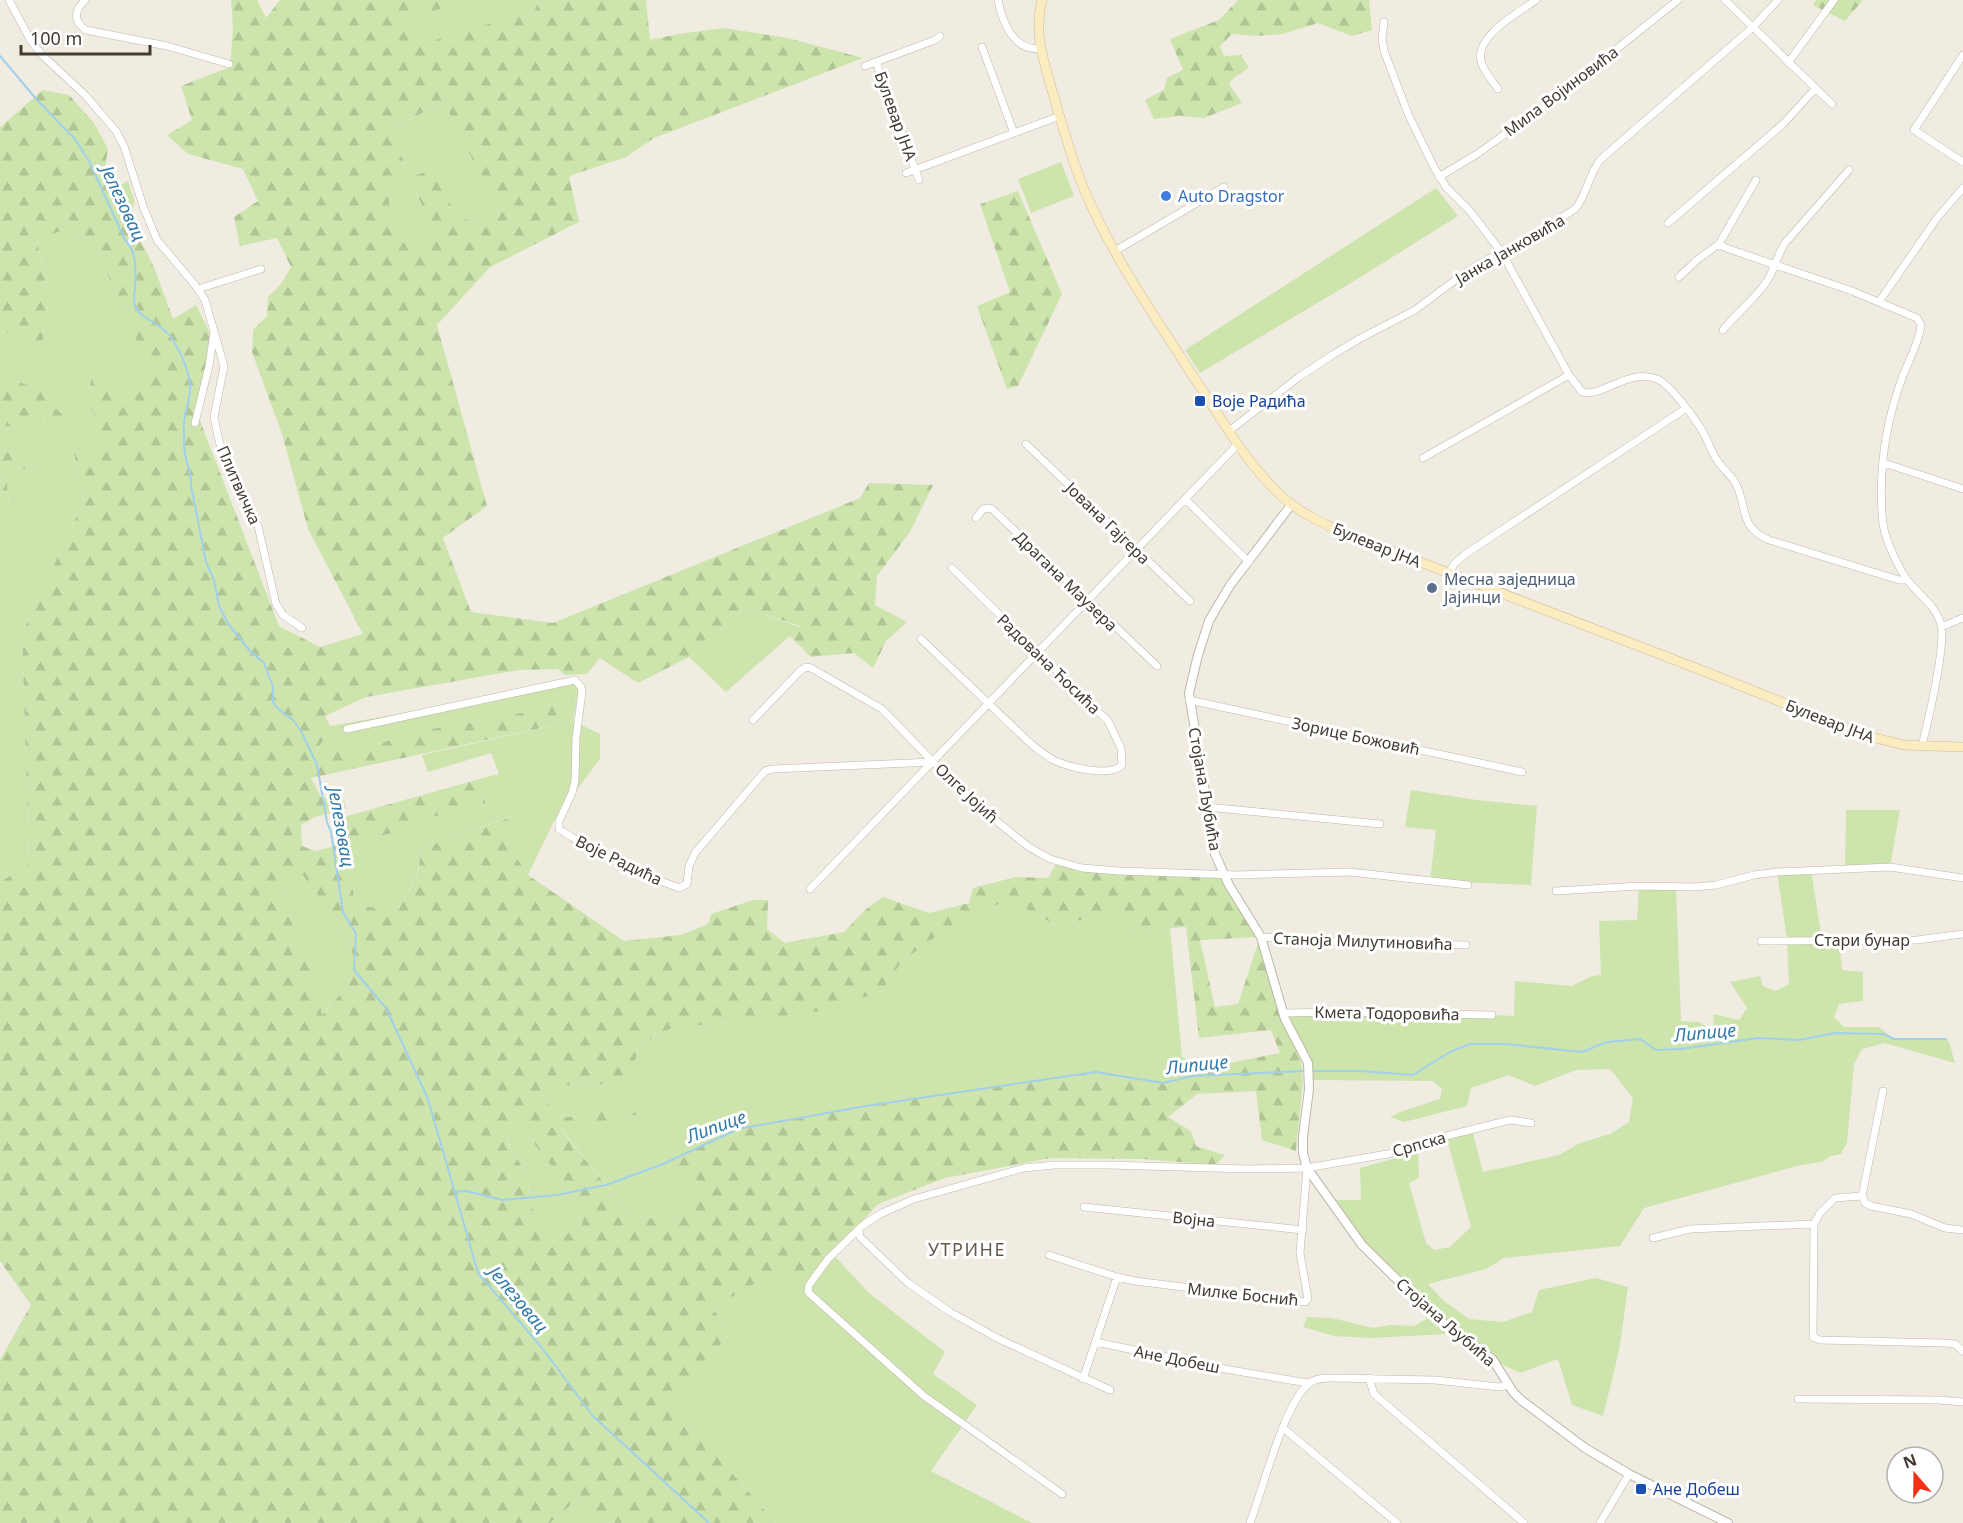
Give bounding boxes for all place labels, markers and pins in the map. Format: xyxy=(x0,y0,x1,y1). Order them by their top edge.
place label: Auto Dragstor xyxy=(1178,185,1285,207)
marker: Auto Dragstor xyxy=(1159,189,1173,203)
place label: Воје Радића xyxy=(1212,390,1306,412)
marker: Воје Радића xyxy=(1193,394,1207,408)
place label: Месна заједница Јајинци xyxy=(1442,568,1576,608)
marker: Месна заједница Јајинци xyxy=(1425,581,1439,595)
place label: Ане Добеш xyxy=(1653,1478,1740,1500)
marker: Ане Добеш xyxy=(1634,1482,1648,1496)

